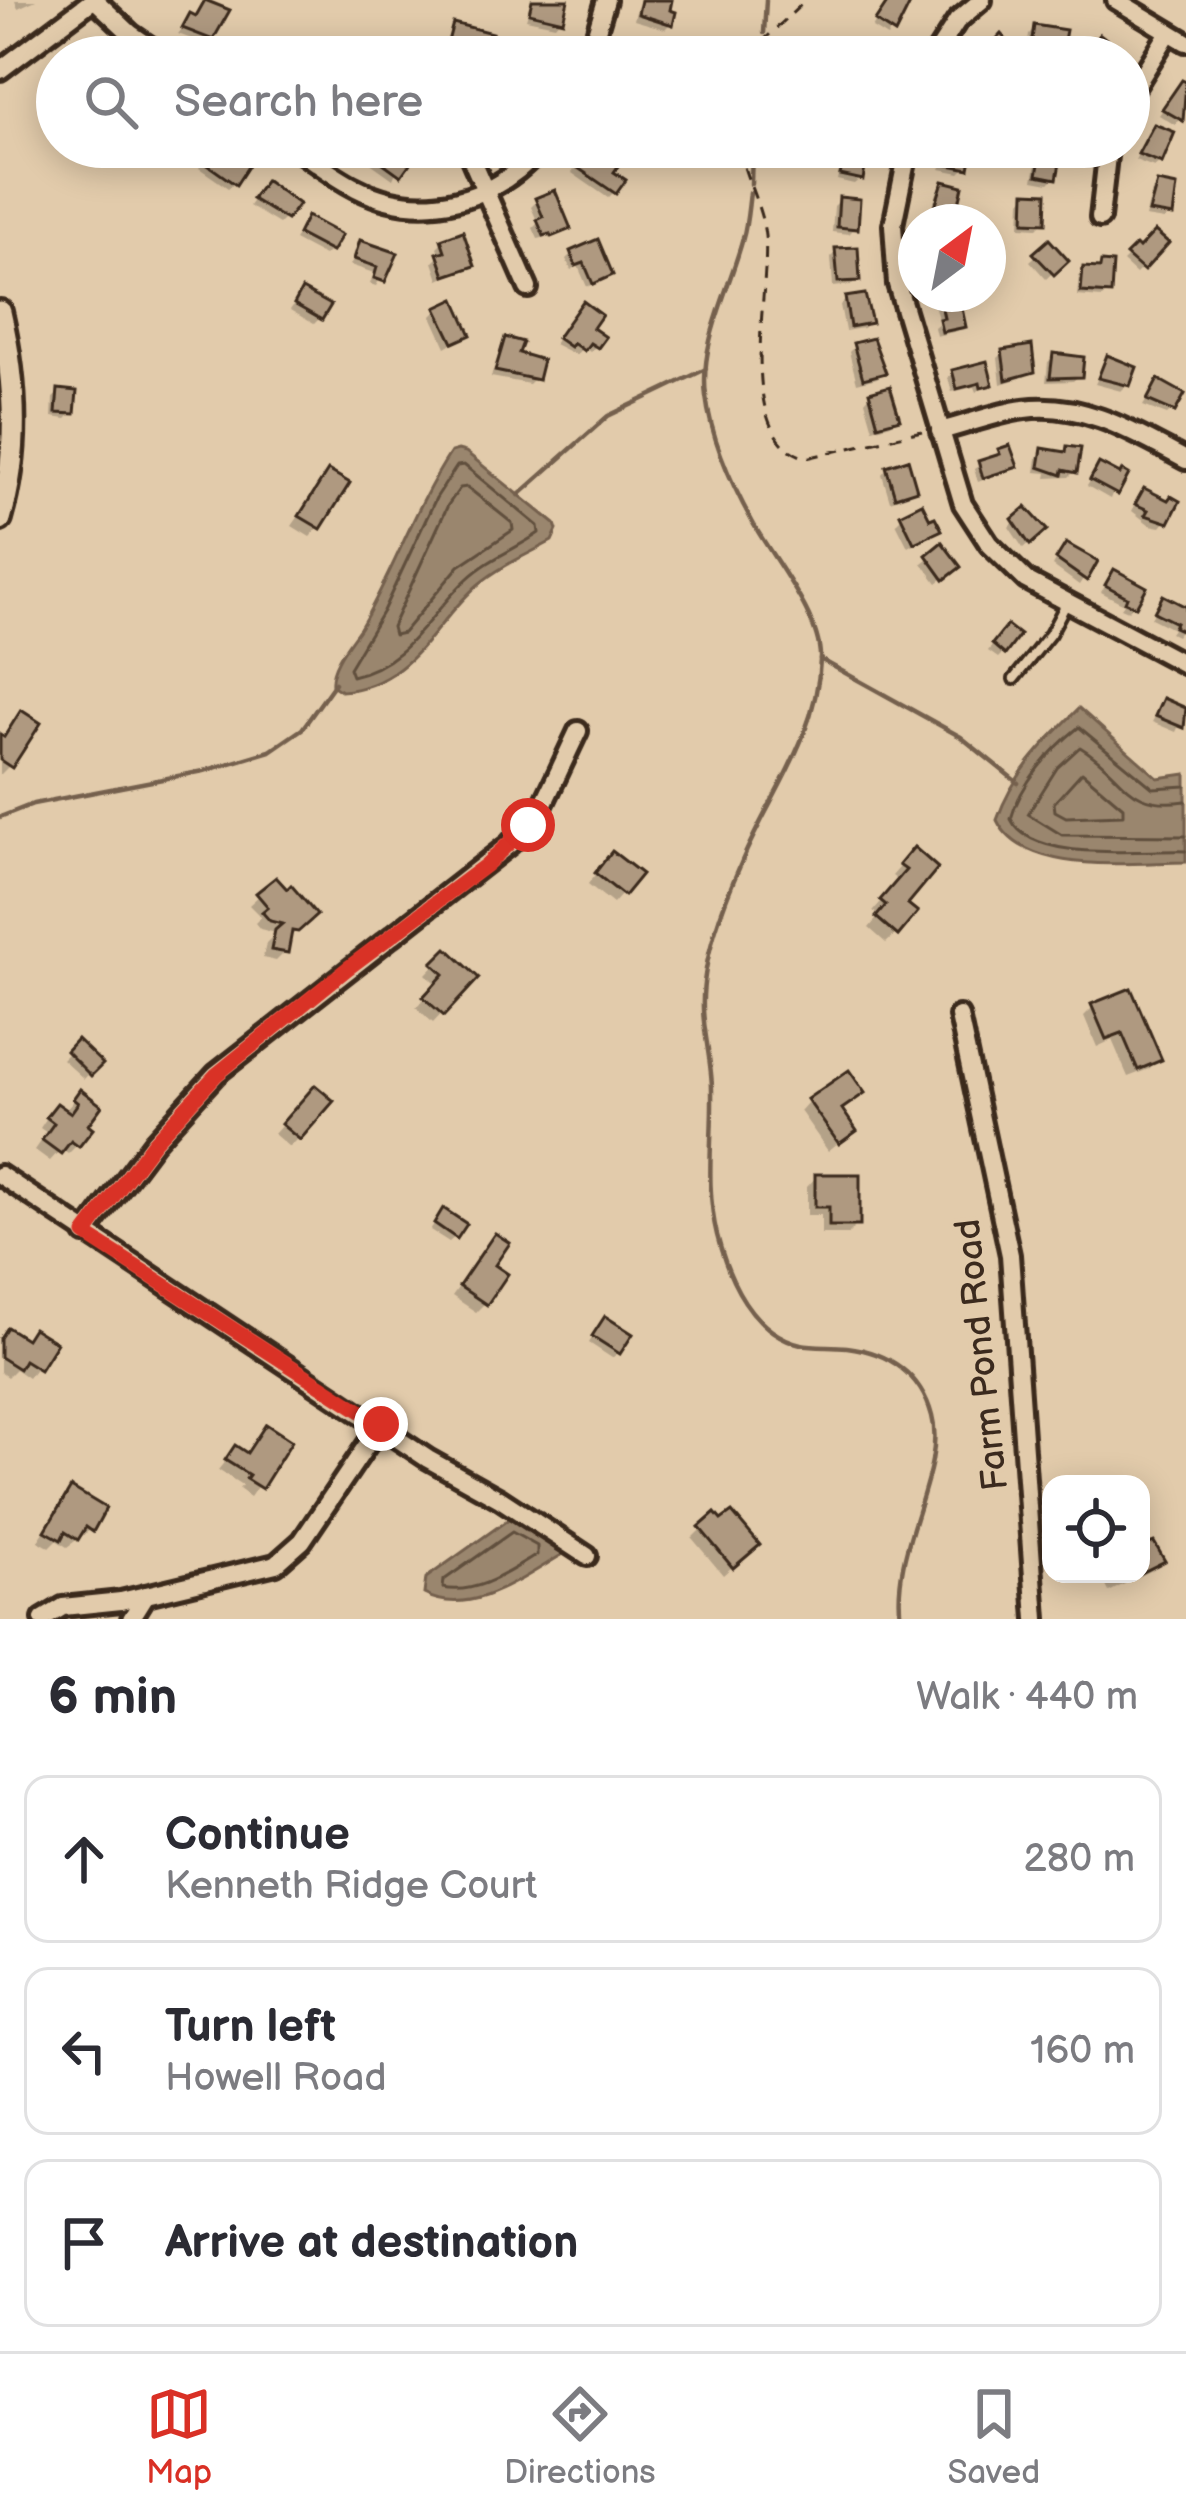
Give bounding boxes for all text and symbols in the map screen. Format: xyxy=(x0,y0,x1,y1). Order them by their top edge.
search box xyxy=(36,36,1150,168)
icon: search xyxy=(78,69,144,135)
text: Search here xyxy=(174,75,423,130)
north arrow xyxy=(898,204,1006,312)
route start xyxy=(501,798,555,852)
street label: Farm Pond Road xyxy=(947,1217,1018,1493)
route end xyxy=(354,1397,408,1451)
map controls xyxy=(1042,1475,1150,1583)
button: locate xyxy=(1042,1475,1150,1583)
text: 6 min xyxy=(48,1667,177,1728)
text: Walk · 440 m xyxy=(916,1674,1138,1721)
text: Continue xyxy=(165,1808,350,1863)
icon: ahead xyxy=(51,1826,117,1892)
text: 280 m xyxy=(1024,1836,1135,1883)
text: Kenneth Ridge Court xyxy=(165,1863,537,1910)
text: Turn left xyxy=(165,2000,336,2055)
icon: left xyxy=(51,2018,117,2084)
text: 160 m xyxy=(1030,2028,1135,2075)
text: Howell Road xyxy=(165,2055,387,2102)
icon: arrive xyxy=(51,2210,117,2276)
text: Arrive at destination xyxy=(165,2216,578,2271)
tab: Map xyxy=(146,2381,212,2493)
tab: Directions xyxy=(504,2381,656,2493)
tab: Saved xyxy=(947,2381,1040,2493)

